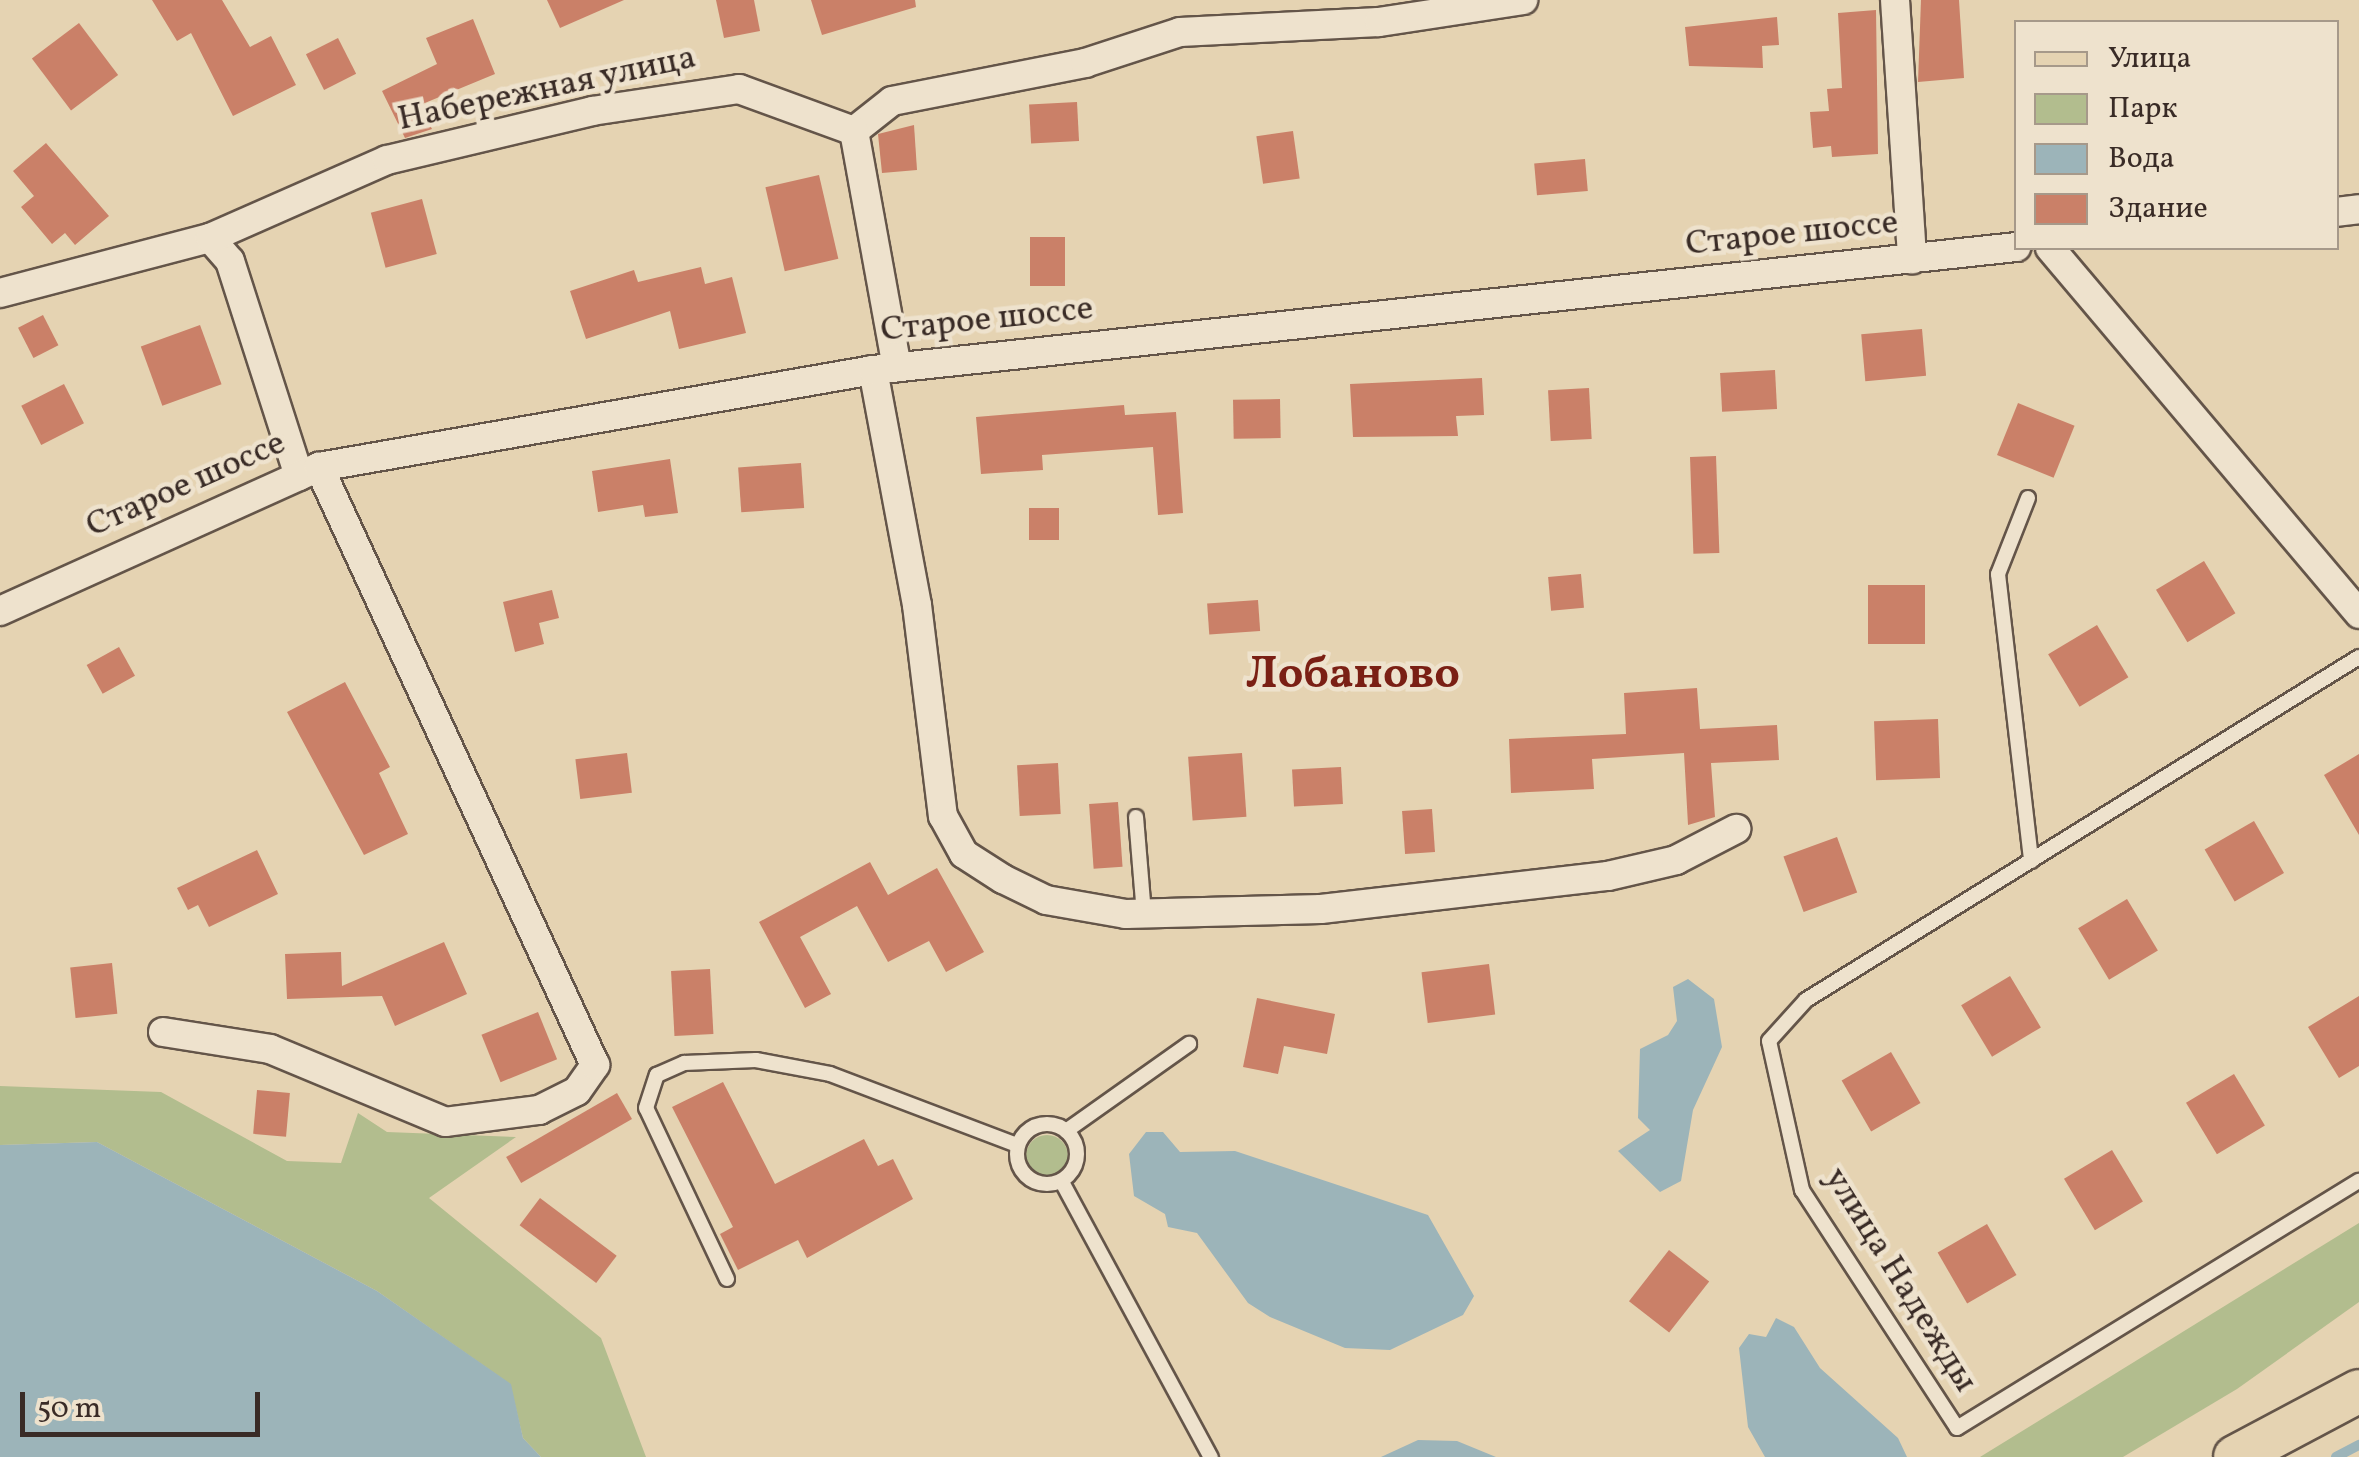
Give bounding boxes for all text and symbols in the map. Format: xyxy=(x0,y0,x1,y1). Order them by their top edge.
legend xyxy=(2014,20,2339,250)
street label: Набережная улица xyxy=(394,37,700,141)
text: Улица xyxy=(2108,38,2191,80)
text: Парк xyxy=(2108,88,2177,130)
text: Вода xyxy=(2108,138,2175,180)
text: Здание xyxy=(2108,188,2208,230)
street label: Старое шоссе xyxy=(1684,202,1900,266)
street label: Старое шоссе xyxy=(879,288,1095,352)
street label: Старое шоссе xyxy=(80,422,292,548)
district label: Лобаново xyxy=(1246,649,1460,703)
street label: улица Надежды xyxy=(1814,1160,1986,1400)
scale bar xyxy=(25,1372,265,1434)
text: 50 m xyxy=(37,1388,101,1430)

